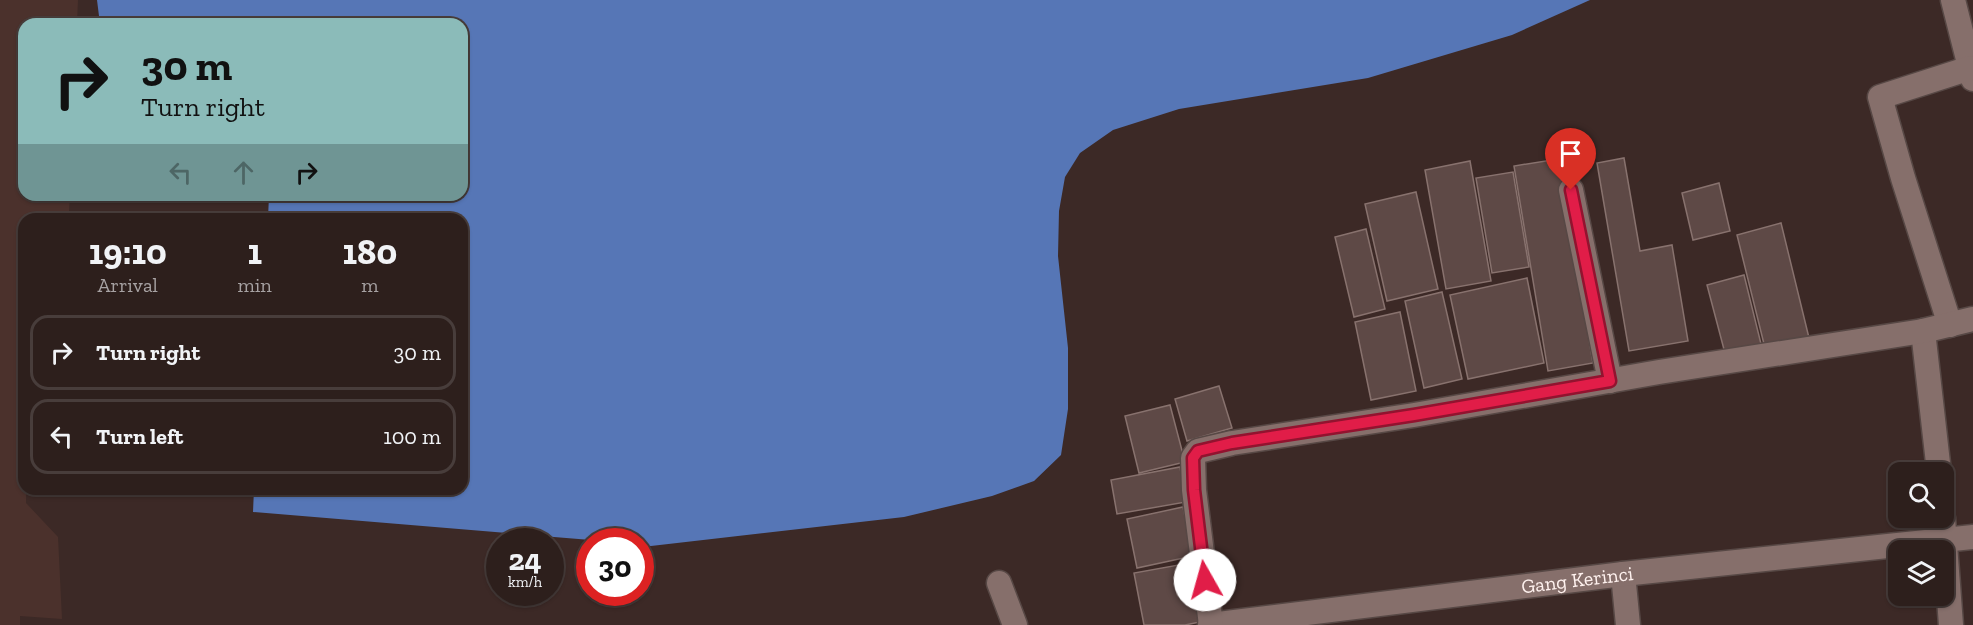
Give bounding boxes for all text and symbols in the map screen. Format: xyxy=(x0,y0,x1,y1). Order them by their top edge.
text: 30 m xyxy=(141,40,232,91)
icon: right xyxy=(42,42,120,120)
text: Turn right xyxy=(141,91,265,123)
pin xyxy=(1545,128,1596,190)
icon: arrive xyxy=(1554,137,1587,170)
icon: left xyxy=(164,156,197,189)
icon: ahead xyxy=(227,156,260,189)
icon: right xyxy=(290,156,323,189)
text: 19:10 xyxy=(89,230,167,273)
text: 1 xyxy=(247,230,262,273)
text: 180 xyxy=(343,230,397,273)
text: Arrival xyxy=(98,273,158,297)
text: min xyxy=(237,273,272,297)
text: m xyxy=(361,273,379,297)
icon: right xyxy=(45,336,78,369)
text: Turn right xyxy=(96,339,200,366)
text: 30 m xyxy=(394,339,441,366)
icon: left xyxy=(45,420,78,453)
text: Turn left xyxy=(96,423,183,450)
text: 100 m xyxy=(383,423,441,450)
map controls xyxy=(1888,462,1954,606)
button: search xyxy=(1888,462,1954,528)
speed limit sign: 30 xyxy=(576,528,654,606)
button: layers xyxy=(1888,540,1954,606)
text: 24 xyxy=(508,542,542,578)
position arrow xyxy=(1173,548,1237,612)
street label: Gang Kerinci xyxy=(1520,561,1635,598)
text: km/h xyxy=(508,573,542,591)

